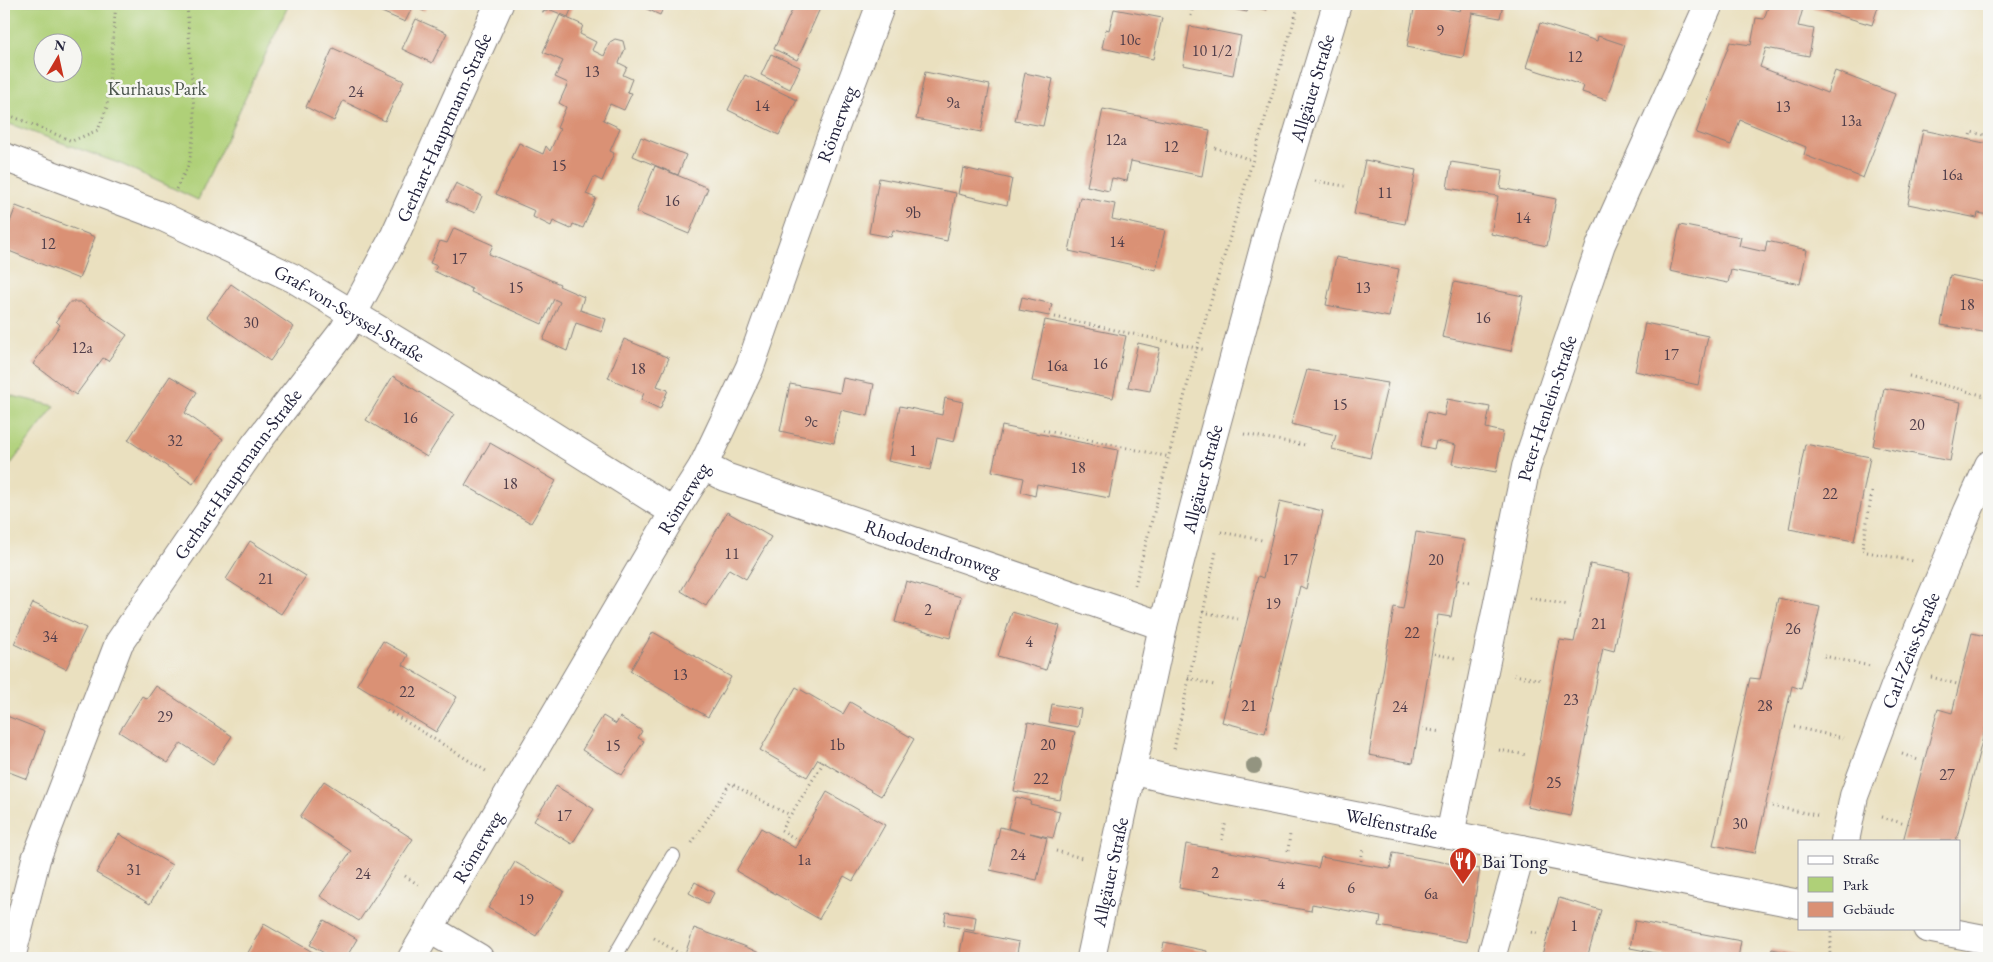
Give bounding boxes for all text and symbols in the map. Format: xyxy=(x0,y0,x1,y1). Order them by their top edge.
house number: 9 xyxy=(1436,20,1444,41)
street label: Gerhart-Hauptmann-Straße xyxy=(390,29,497,226)
house number: 10c xyxy=(1119,29,1141,50)
street label: Allgäuer Straße xyxy=(1283,31,1340,146)
north arrow xyxy=(32,32,82,82)
text: N xyxy=(53,35,68,55)
house number: 10 1/2 xyxy=(1192,40,1232,61)
house number: 12 xyxy=(1567,46,1583,67)
house number: 13 xyxy=(584,61,600,82)
park label: Kurhaus Park xyxy=(108,76,208,101)
house number: 24 xyxy=(348,81,364,102)
street label: Römerweg xyxy=(811,82,862,166)
house number: 9a xyxy=(946,92,961,113)
house number: 14 xyxy=(754,95,770,116)
house number: 13 xyxy=(1775,96,1791,117)
house number: 13a xyxy=(1840,110,1862,131)
house number: 12a xyxy=(1105,129,1127,150)
house number: 12 xyxy=(1163,136,1179,157)
house number: 15 xyxy=(551,155,567,176)
house number: 16a xyxy=(1941,164,1963,185)
house number: 11 xyxy=(1377,182,1393,203)
house number: 16 xyxy=(664,190,680,211)
house number: 9b xyxy=(905,202,921,223)
house number: 14 xyxy=(1515,207,1531,228)
house number: 14 xyxy=(1109,231,1125,252)
house number: 12 xyxy=(40,233,56,254)
house number: 17 xyxy=(451,248,467,269)
street label: Graf-von-Seyssel-Straße xyxy=(270,258,430,367)
house number: 15 xyxy=(508,277,524,298)
house number: 13 xyxy=(1355,277,1371,298)
house number: 18 xyxy=(1959,294,1975,315)
house number: 16 xyxy=(1475,307,1491,328)
house number: 30 xyxy=(243,312,259,333)
street label: Peter-Henlein-Straße xyxy=(1511,332,1582,483)
house number: 12a xyxy=(71,337,93,358)
house number: 17 xyxy=(1663,344,1679,365)
house number: 16 xyxy=(1092,353,1108,374)
house number: 16a xyxy=(1046,355,1068,376)
house number: 18 xyxy=(630,358,646,379)
street label: Gerhart-Hauptmann-Straße xyxy=(168,383,307,564)
house number: 15 xyxy=(1332,394,1348,415)
house number: 16 xyxy=(402,407,418,428)
house number: 9c xyxy=(804,411,818,432)
house number: 20 xyxy=(1909,414,1925,435)
street label: Allgäuer Straße xyxy=(1175,422,1228,537)
house number: 32 xyxy=(167,430,183,451)
house number: 1 xyxy=(909,440,917,461)
street label: Römerweg xyxy=(651,457,715,538)
house number: 18 xyxy=(1070,457,1086,478)
house number: 18 xyxy=(502,473,518,494)
house number: 22 xyxy=(1822,483,1838,504)
street label: Rhododendronweg xyxy=(861,513,1005,583)
house number: 11 xyxy=(724,543,740,564)
house number: 17 xyxy=(1282,549,1298,570)
house number: 20 xyxy=(1428,549,1444,570)
house number: 21 xyxy=(258,568,274,589)
street label: Carl-Zeiss-Straße xyxy=(1875,588,1945,712)
house number: 19 xyxy=(1265,593,1281,614)
house number: 2 xyxy=(924,599,932,620)
house number: 21 xyxy=(1591,613,1607,634)
house number: 26 xyxy=(1785,618,1801,639)
house number: 22 xyxy=(1404,622,1420,643)
house number: 34 xyxy=(42,626,58,647)
house number: 4 xyxy=(1025,631,1033,652)
house number: 13 xyxy=(672,664,688,685)
house number: 22 xyxy=(399,681,415,702)
house number: 23 xyxy=(1563,689,1579,710)
house number: 21 xyxy=(1241,695,1257,716)
house number: 28 xyxy=(1757,695,1773,716)
house number: 24 xyxy=(1392,696,1408,717)
house number: 29 xyxy=(157,706,173,727)
house number: 1b xyxy=(829,734,845,755)
house number: 20 xyxy=(1040,734,1056,755)
house number: 15 xyxy=(605,735,621,756)
house number: 27 xyxy=(1939,764,1955,785)
house number: 22 xyxy=(1033,768,1049,789)
house number: 25 xyxy=(1546,772,1562,793)
street label: Welfenstraße xyxy=(1343,802,1440,845)
street label: Römerweg xyxy=(446,805,509,887)
house number: 17 xyxy=(556,805,572,826)
house number: 30 xyxy=(1732,813,1748,834)
street label: Allgäuer Straße xyxy=(1085,815,1134,930)
legend xyxy=(1798,840,1960,930)
house number: 24 xyxy=(1010,844,1026,865)
restaurant icon: Bai Tong xyxy=(1448,846,1478,885)
house number: 1a xyxy=(797,849,812,870)
place label: Bai Tong xyxy=(1482,849,1548,874)
text: Straße xyxy=(1843,849,1879,868)
house number: 31 xyxy=(126,859,142,880)
house number: 2 xyxy=(1211,862,1219,883)
house number: 24 xyxy=(355,863,371,884)
house number: 4 xyxy=(1277,873,1285,894)
text: Park xyxy=(1843,875,1870,894)
house number: 6 xyxy=(1347,877,1355,898)
house number: 6a xyxy=(1424,883,1439,904)
house number: 19 xyxy=(518,889,534,910)
text: Gebäude xyxy=(1843,899,1895,918)
house number: 1 xyxy=(1570,915,1578,936)

